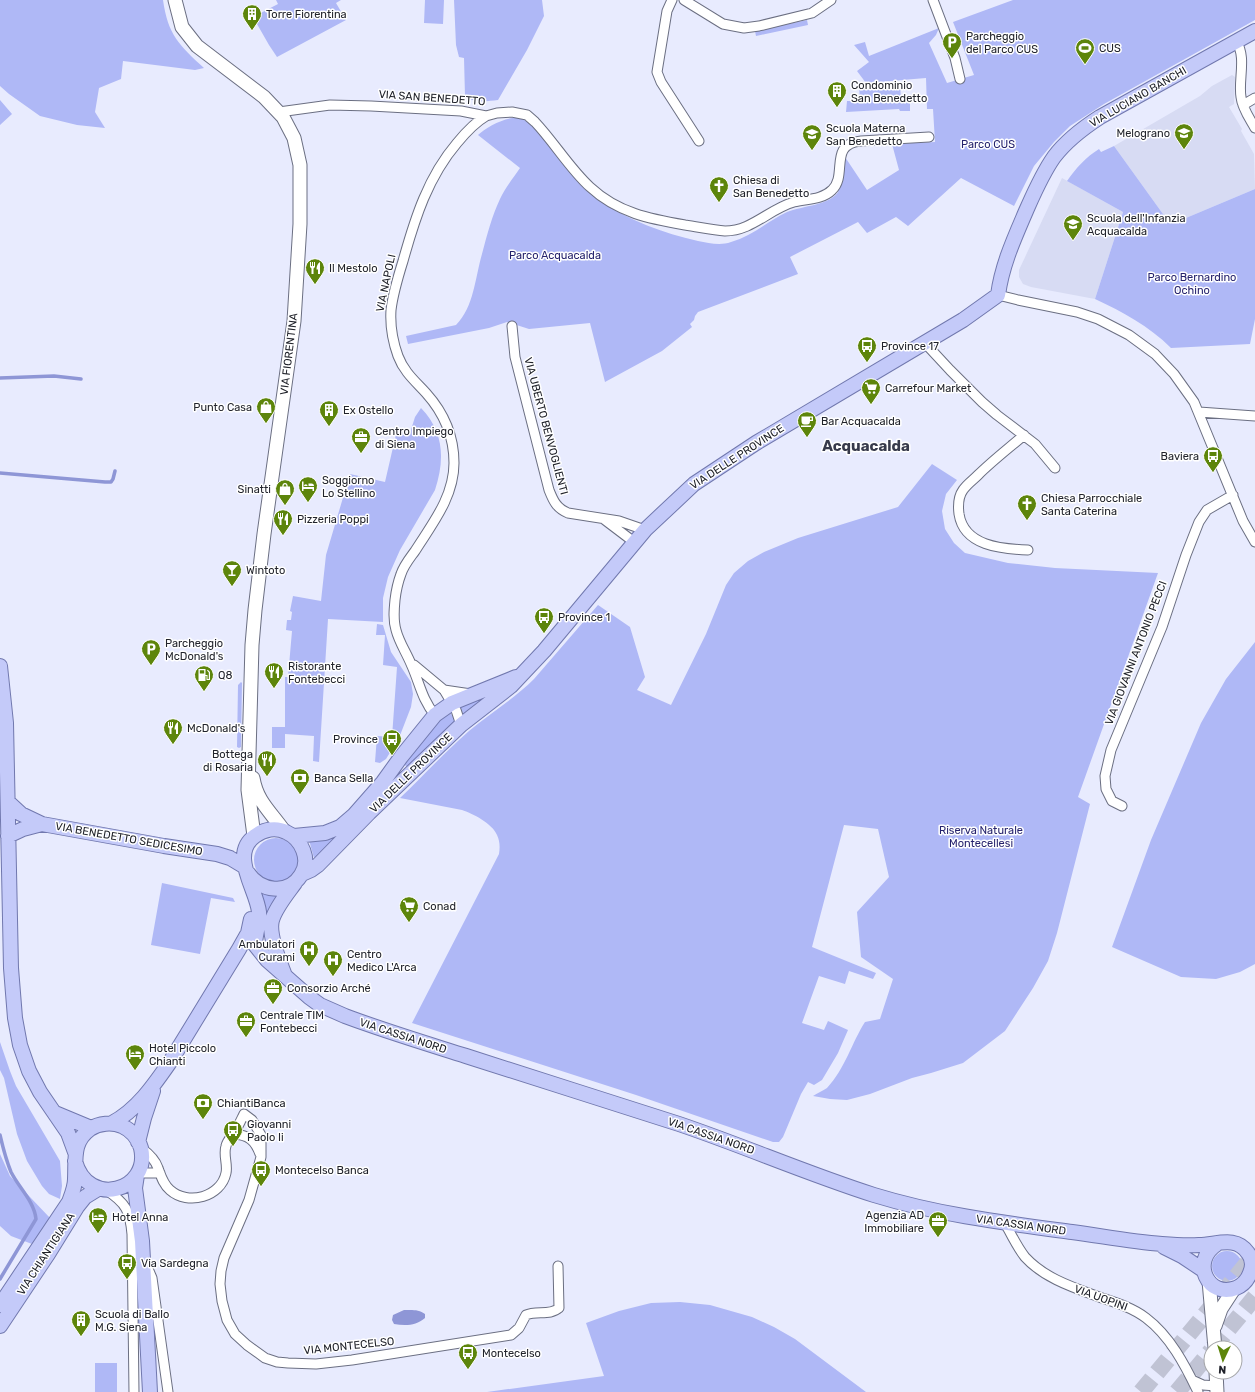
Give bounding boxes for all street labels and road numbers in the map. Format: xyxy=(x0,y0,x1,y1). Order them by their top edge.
street label: VIA LUCIANO BANCHI xyxy=(1087,64,1189,130)
street label: VIA SAN BENEDETTO xyxy=(378,88,486,108)
street label: VIA NAPOLI xyxy=(374,253,398,313)
street label: VIA FIORENTINA xyxy=(278,312,301,396)
street label: VIA UBERTO BENVOGLIENTI xyxy=(521,356,571,496)
street label: VIA DELLE PROVINCE xyxy=(688,422,787,492)
street label: VIA GIOVANNI ANTONIO PECCI xyxy=(1102,579,1170,727)
street label: VIA DELLE PROVINCE xyxy=(367,730,455,816)
street label: VIA BENEDETTO SEDICESIMO xyxy=(54,820,204,858)
street label: VIA CASSIA NORD xyxy=(358,1016,448,1056)
street label: VIA CASSIA NORD xyxy=(666,1115,756,1157)
street label: VIA CHIANTIGIANA xyxy=(15,1210,78,1298)
street label: VIA CASSIA NORD xyxy=(975,1212,1067,1238)
street label: VIA UOPINI xyxy=(1073,1282,1129,1314)
street label: VIA MONTECELSO xyxy=(303,1335,395,1357)

